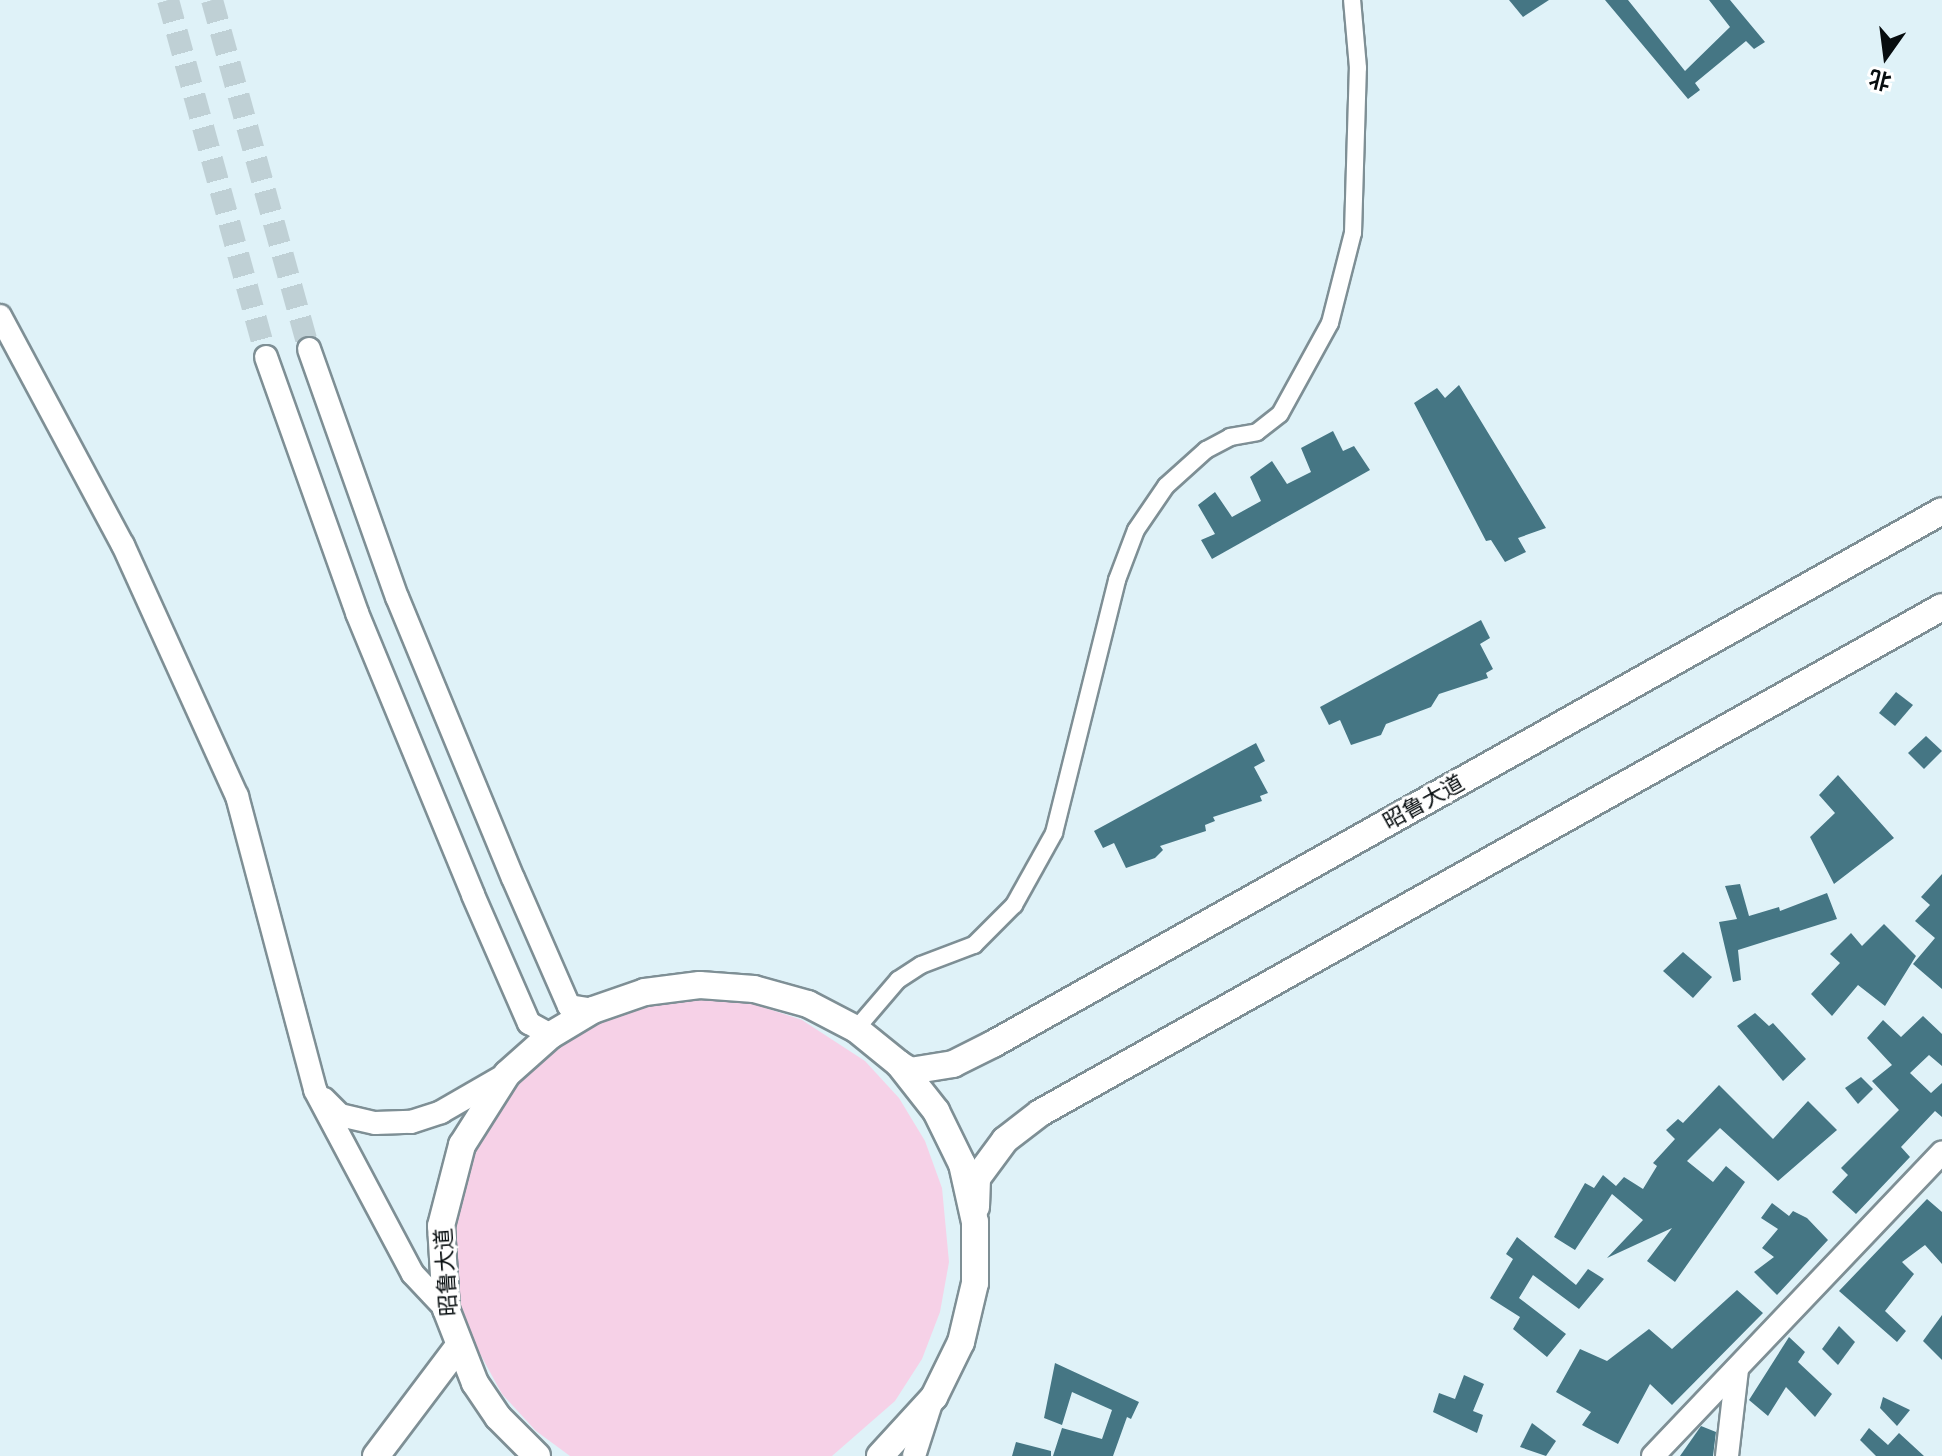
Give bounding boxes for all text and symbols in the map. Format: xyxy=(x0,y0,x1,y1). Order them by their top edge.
north arrow xyxy=(1846,16,1926,96)
text: 北 xyxy=(1866,62,1895,97)
street label: 昭鲁大道 xyxy=(1379,770,1469,836)
street label: 昭鲁大道 xyxy=(431,1227,463,1317)

